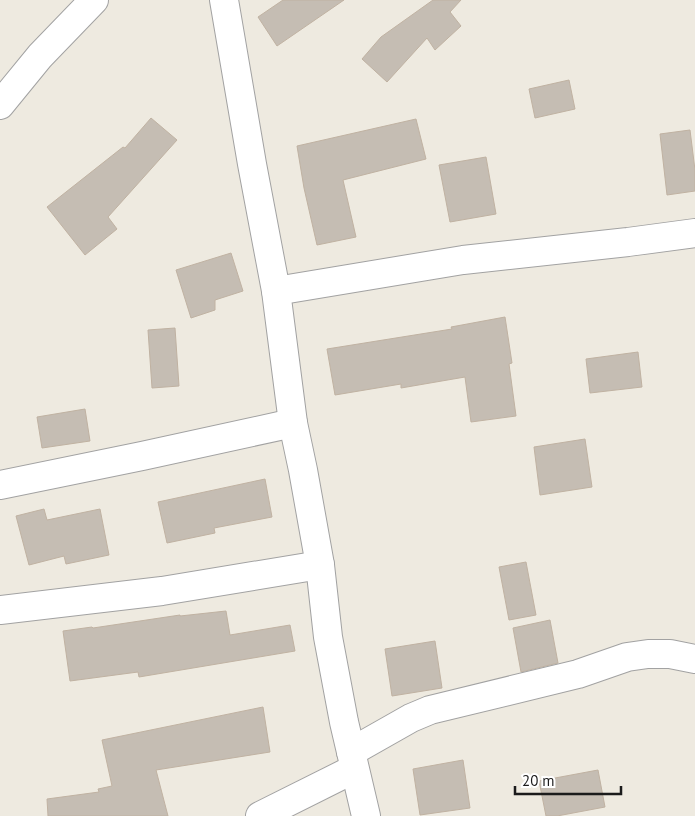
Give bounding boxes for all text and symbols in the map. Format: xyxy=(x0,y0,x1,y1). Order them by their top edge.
scale bar xyxy=(515,764,621,796)
text: 20 m xyxy=(522,771,555,790)

